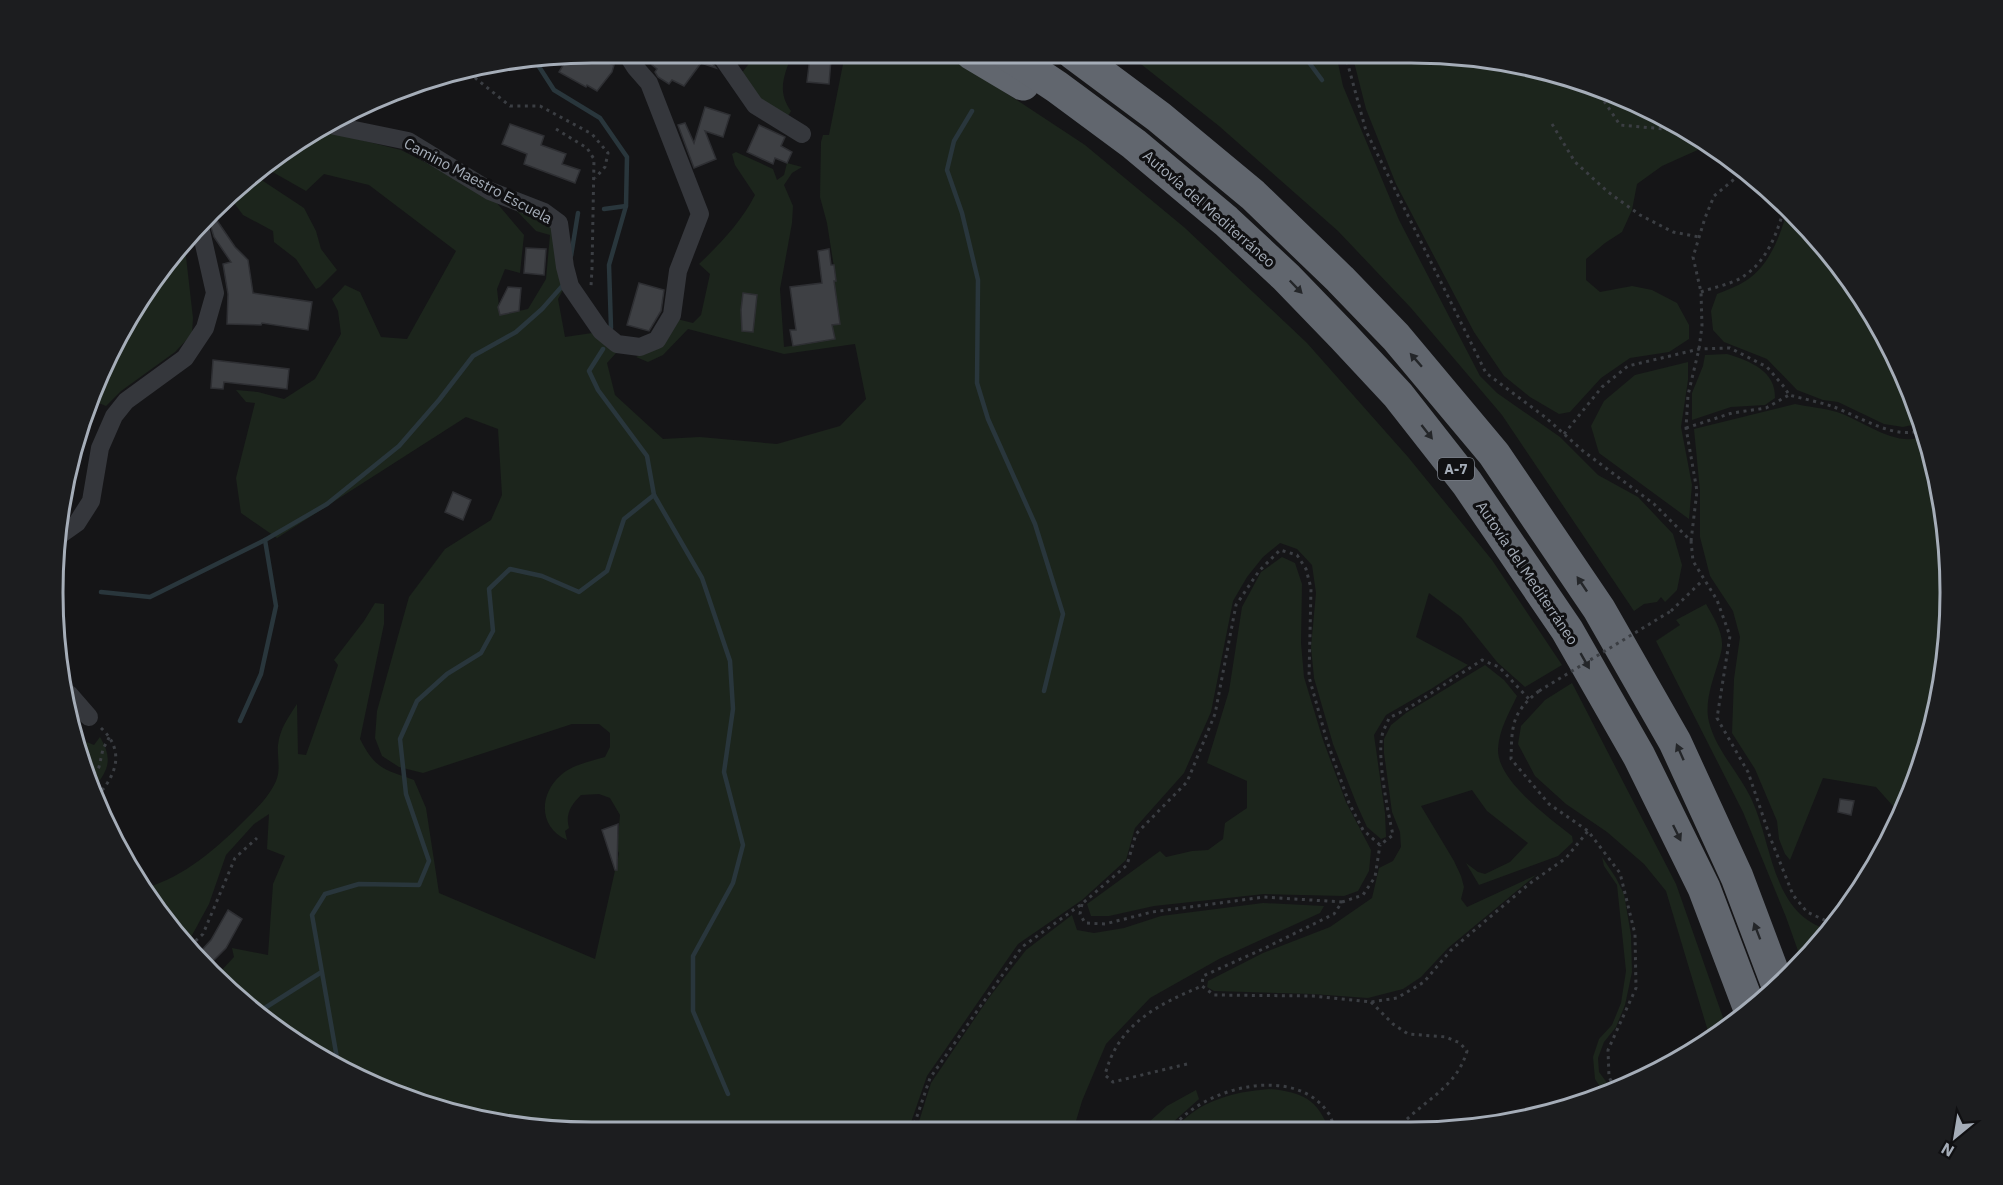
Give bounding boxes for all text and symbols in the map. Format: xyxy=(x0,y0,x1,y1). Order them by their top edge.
street label: Camino Maestro Escuela xyxy=(401,133,556,228)
street label: Autovía del Mediterráneo xyxy=(1139,146,1279,271)
one-way arrow xyxy=(1289,280,1303,294)
one-way arrow xyxy=(1410,353,1423,368)
one-way arrow xyxy=(1420,424,1433,440)
road number: A-7 xyxy=(1438,458,1474,480)
street label: Autovía del Mediterráneo xyxy=(1472,497,1583,648)
one-way arrow xyxy=(1576,576,1588,592)
one-way arrow xyxy=(1580,653,1590,670)
one-way arrow xyxy=(1674,743,1684,761)
one-way arrow xyxy=(1672,825,1682,842)
one-way arrow xyxy=(1752,922,1761,940)
north arrow xyxy=(1925,1107,1985,1167)
text: N xyxy=(1937,1138,1958,1162)

